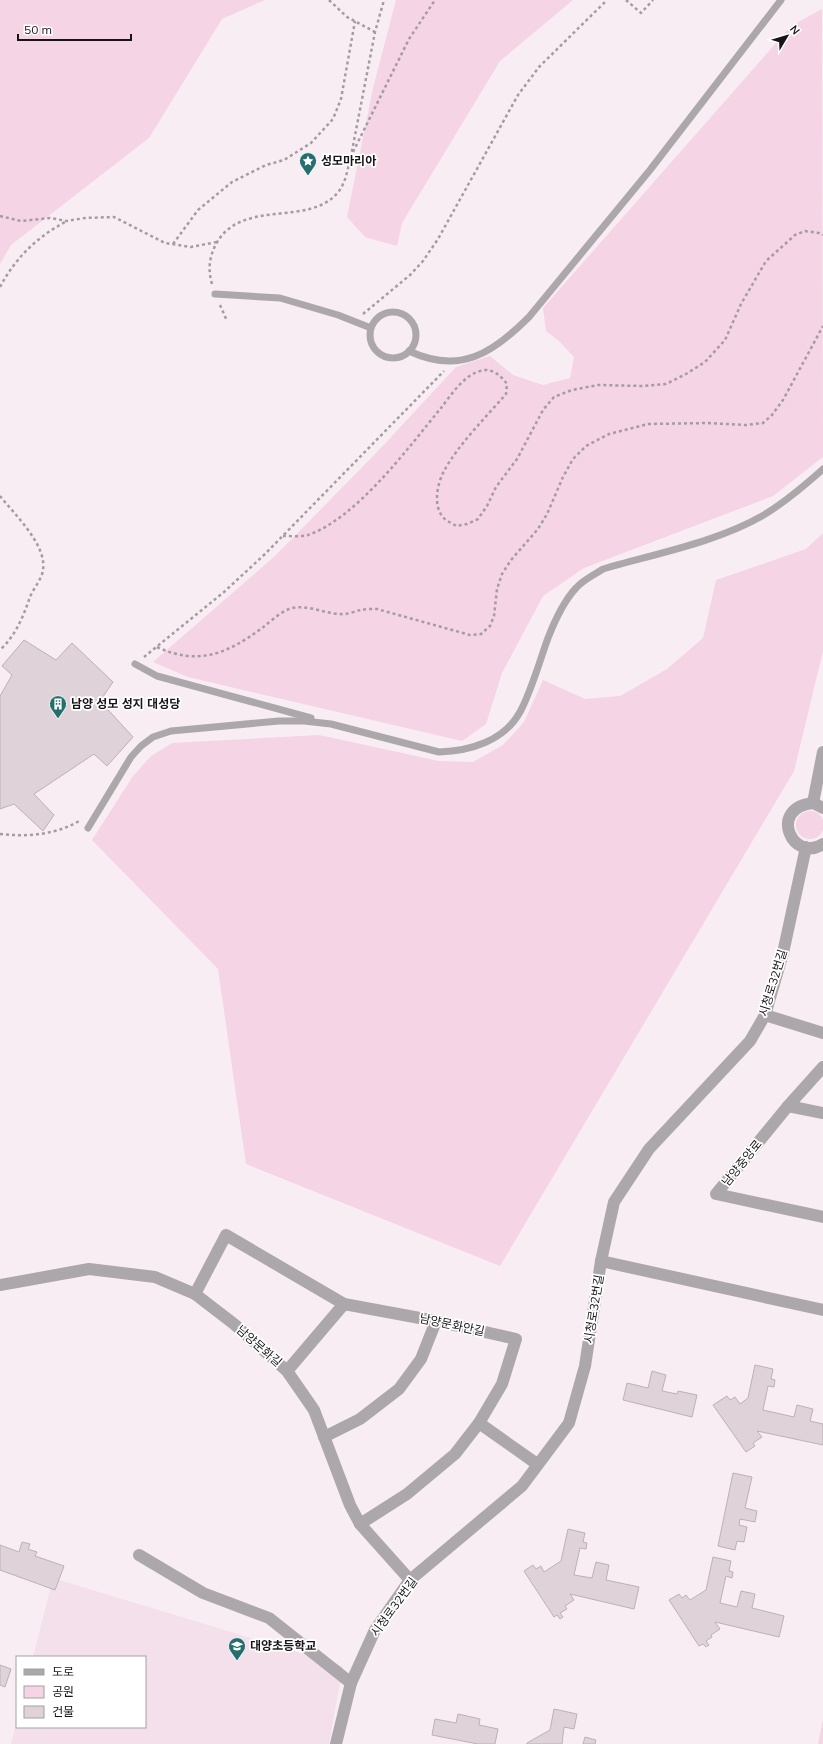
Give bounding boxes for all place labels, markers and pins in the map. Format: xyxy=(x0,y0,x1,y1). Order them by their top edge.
place icon: 성모마리아 xyxy=(298,151,318,176)
place label: 성모마리아 xyxy=(321,153,376,168)
building icon: 남양 성모 성지 대성당 xyxy=(48,694,68,719)
place label: 남양 성모 성지 대성당 xyxy=(71,696,180,711)
school or university icon: 대양초등학교 xyxy=(227,1636,247,1661)
place label: 대양초등학교 xyxy=(250,1638,316,1653)

